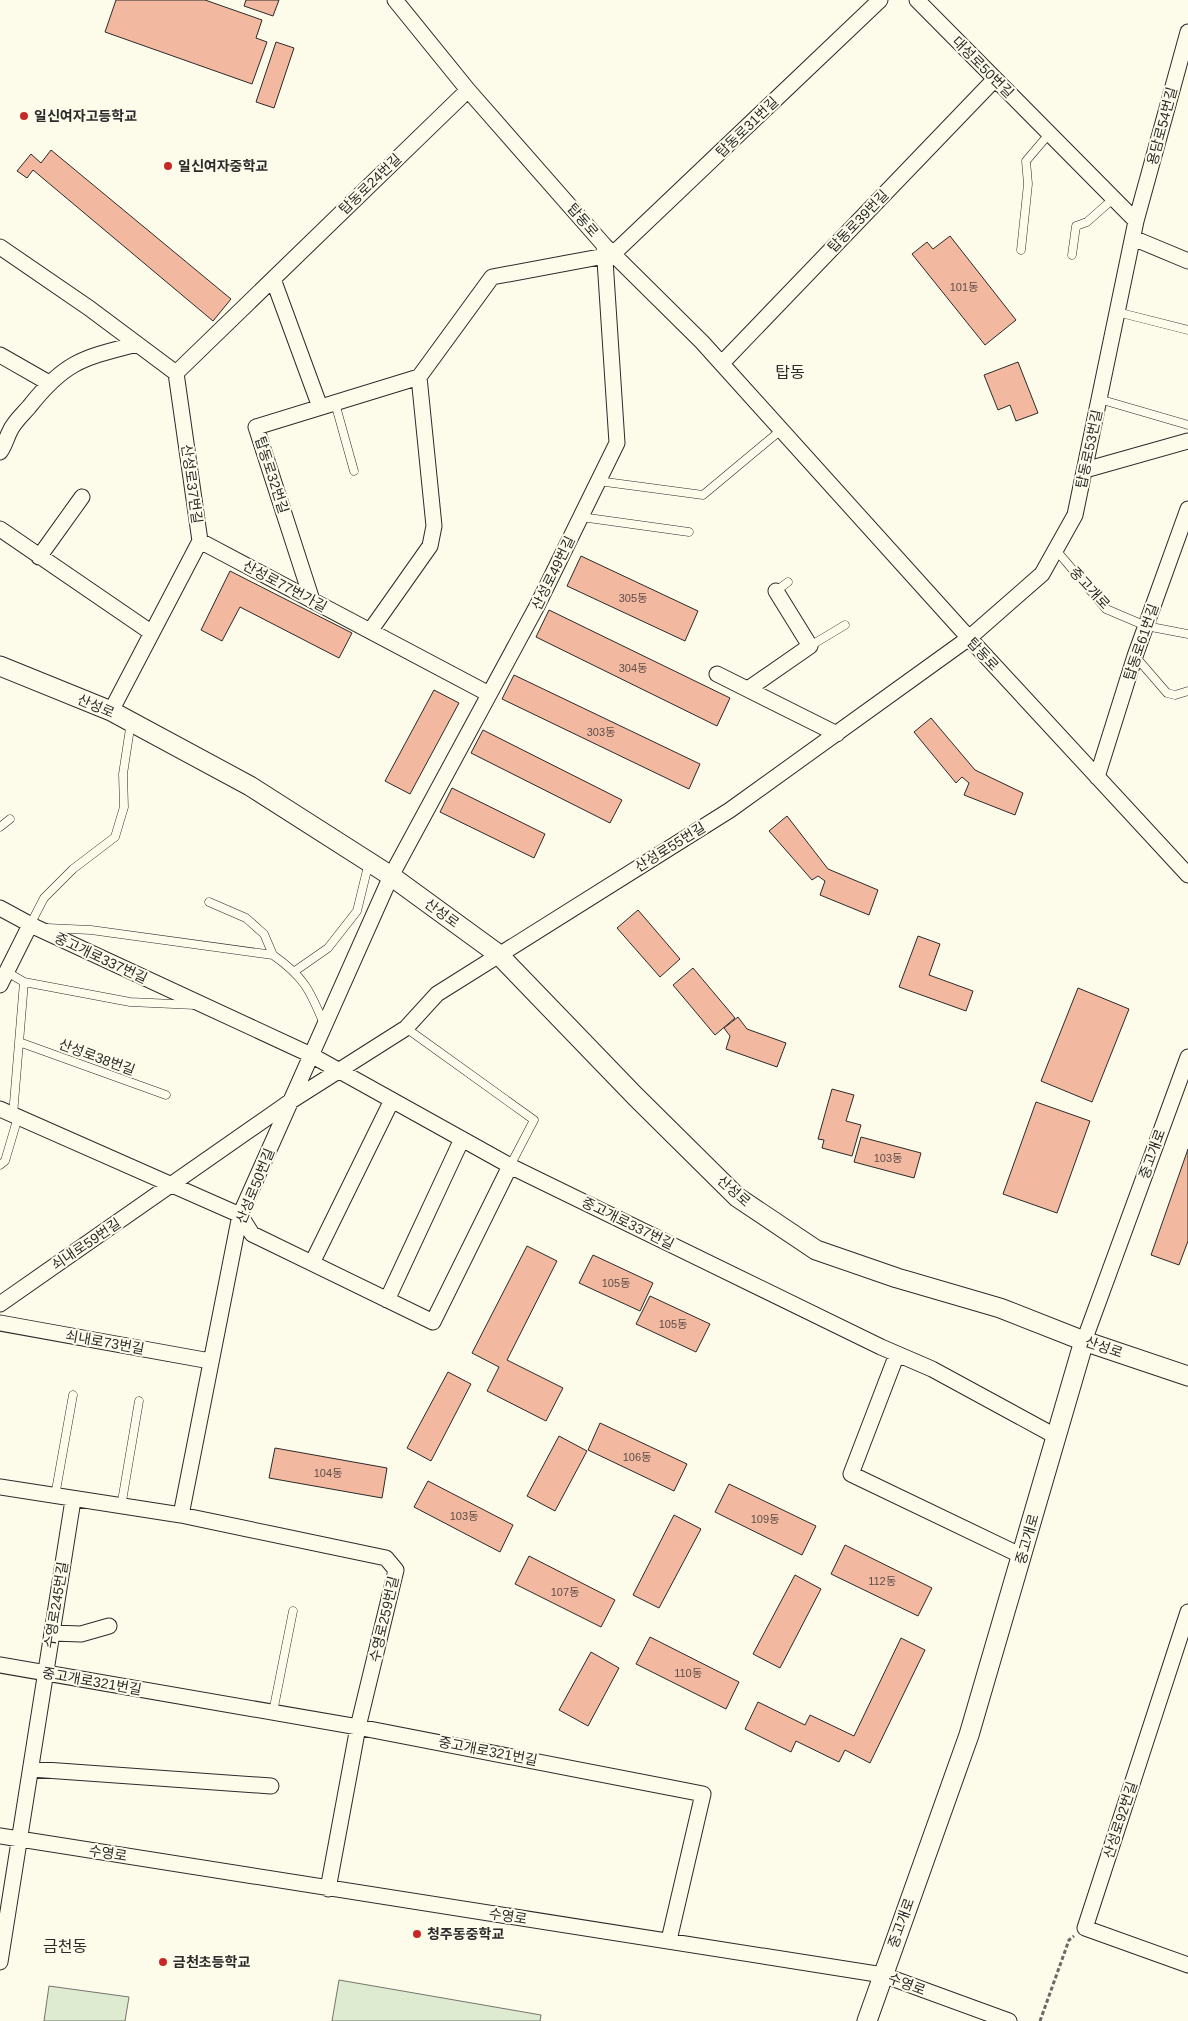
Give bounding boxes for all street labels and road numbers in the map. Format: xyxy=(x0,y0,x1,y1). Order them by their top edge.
street label: 대성로50번길 xyxy=(949,33,1017,101)
street label: 용담로54번길 xyxy=(1144,85,1180,167)
street label: 탑동로31번길 xyxy=(713,93,781,161)
street label: 탑동로24번길 xyxy=(336,150,404,218)
street label: 탑동로39번길 xyxy=(824,187,892,255)
street label: 탑동로 xyxy=(564,200,602,240)
street label: 탑동로53번길 xyxy=(1073,408,1105,490)
street label: 탑동로32번길 xyxy=(252,434,292,516)
street label: 산성로37번길 xyxy=(179,443,205,525)
street label: 산성로49번길 xyxy=(528,534,578,612)
street label: 산성로77번가길 xyxy=(240,557,330,615)
street label: 중고개로 xyxy=(1067,564,1113,612)
street label: 탑동로61번길 xyxy=(1120,602,1162,682)
street label: 탑동로 xyxy=(964,634,1002,674)
street label: 산성로 xyxy=(75,691,117,721)
street label: 산성로55번길 xyxy=(632,819,708,875)
street label: 산성로 xyxy=(422,895,462,931)
street label: 중고개로337번길 xyxy=(52,929,150,987)
street label: 산성로38번길 xyxy=(57,1036,137,1078)
street label: 중고개로 xyxy=(1136,1127,1168,1181)
street label: 산성로50번길 xyxy=(233,1146,277,1226)
street label: 산성로 xyxy=(714,1172,754,1210)
street label: 중고개로337번길 xyxy=(579,1194,677,1252)
street label: 쇠내로59번길 xyxy=(48,1215,124,1273)
street label: 쇠내로73번길 xyxy=(64,1327,146,1357)
street label: 산성로 xyxy=(1083,1333,1125,1361)
street label: 중고개로 xyxy=(1012,1512,1042,1566)
street label: 수영로245번길 xyxy=(41,1560,71,1650)
street label: 수영로259번길 xyxy=(366,1574,402,1664)
street label: 중고개로321번길 xyxy=(41,1664,143,1698)
street label: 중고개로321번길 xyxy=(437,1734,539,1768)
street label: 산성로92번길 xyxy=(1100,1779,1140,1861)
street label: 수영로 xyxy=(88,1842,128,1864)
street label: 중고개로 xyxy=(885,1896,917,1950)
street label: 수영로 xyxy=(488,1905,528,1927)
street label: 수영로 xyxy=(886,1970,928,1998)

